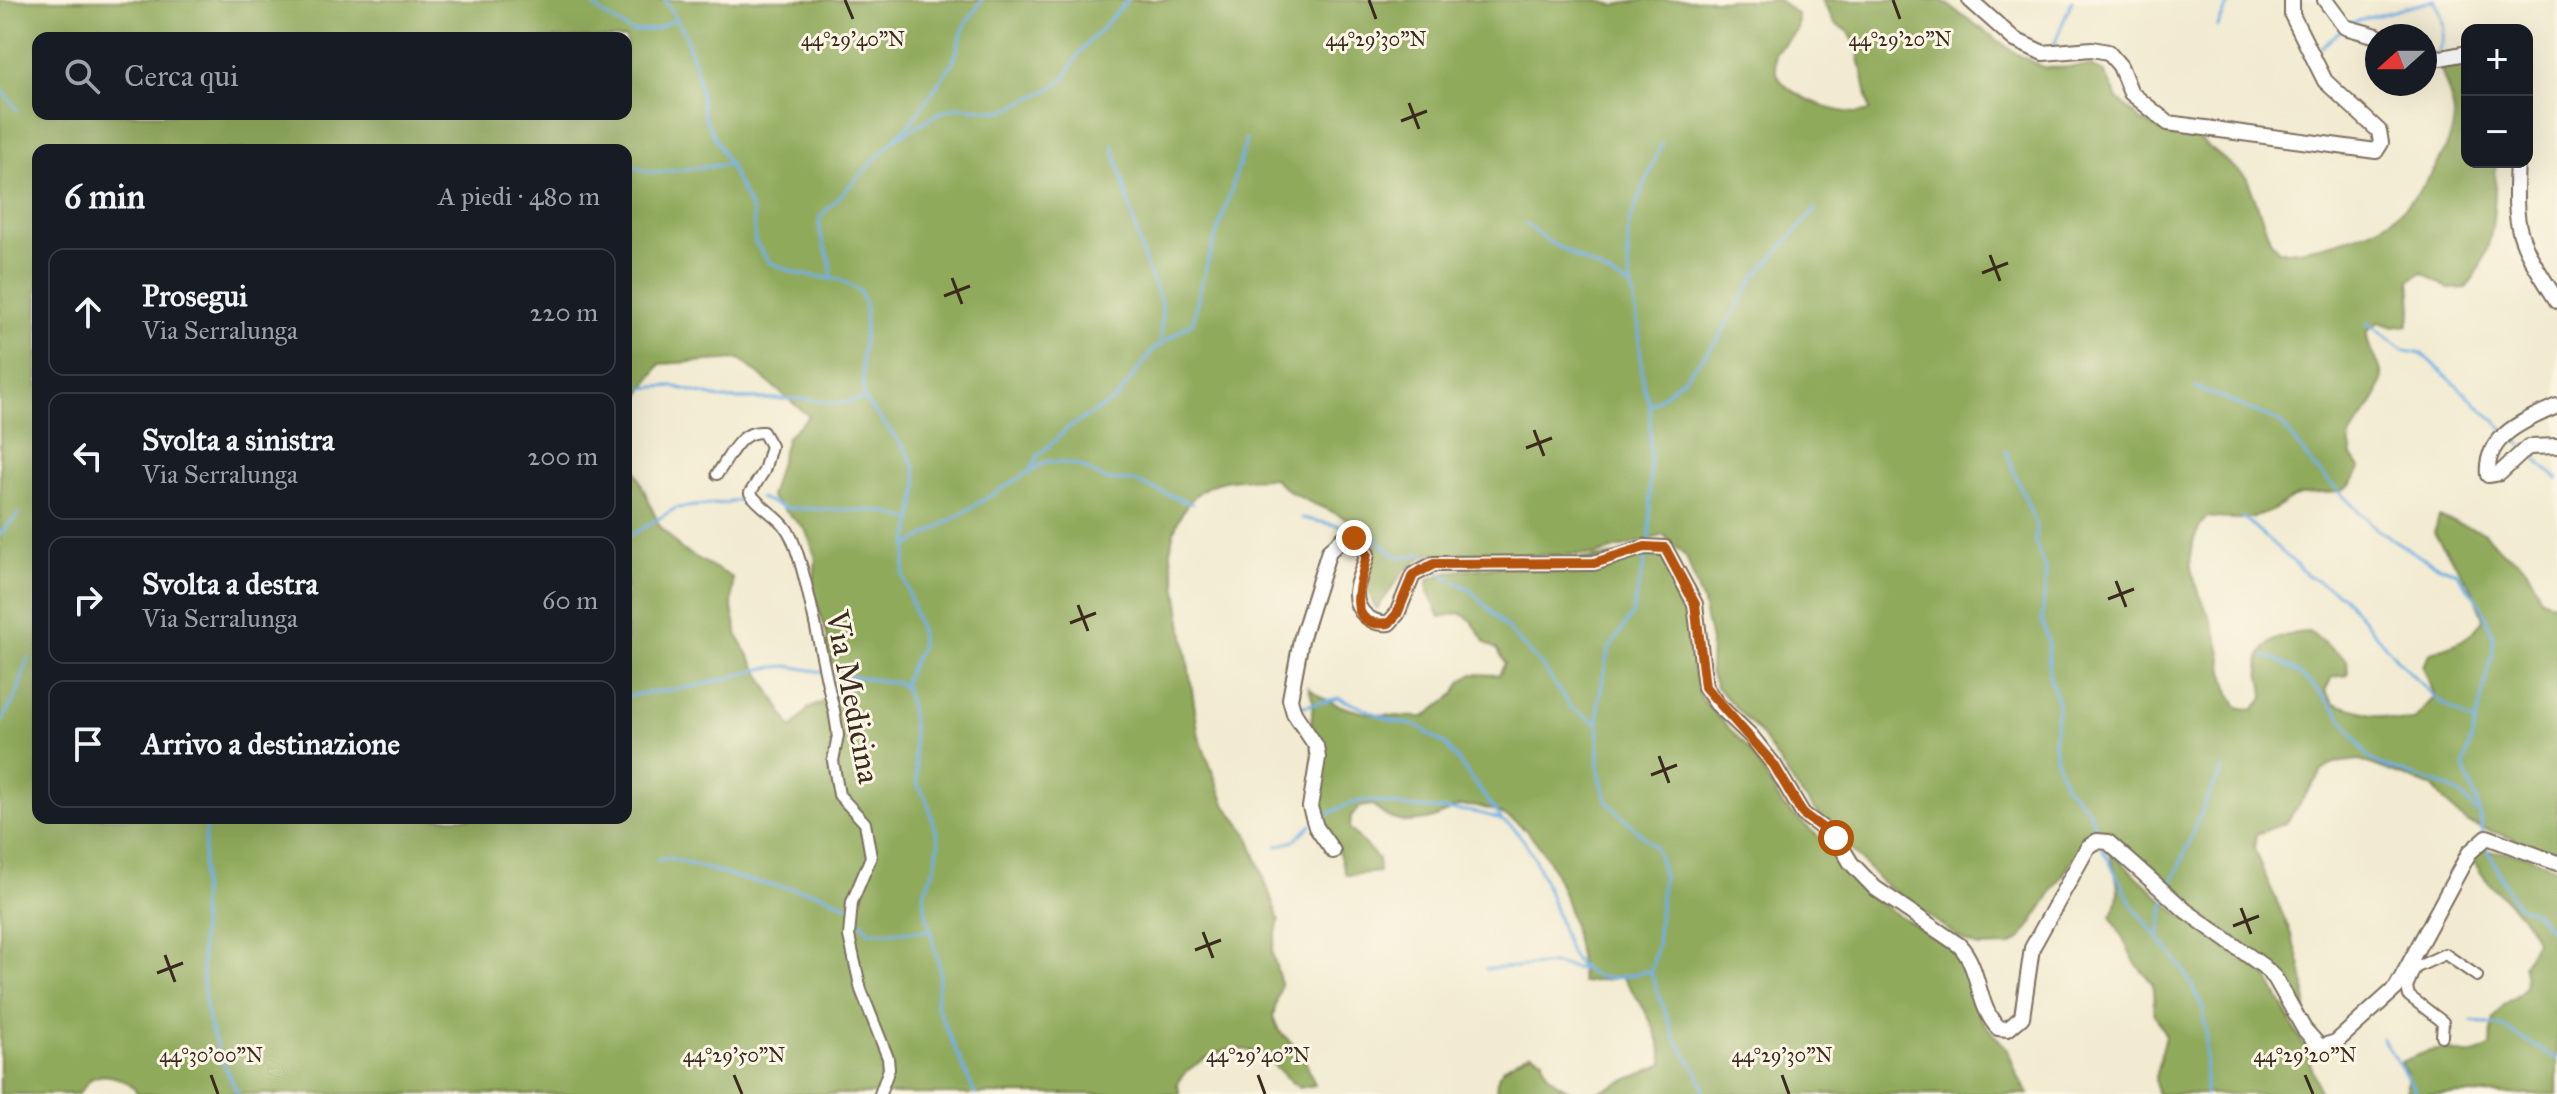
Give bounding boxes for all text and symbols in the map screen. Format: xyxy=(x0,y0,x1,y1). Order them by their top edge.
north arrow xyxy=(2365,24,2437,96)
map controls xyxy=(2461,24,2533,168)
button: + xyxy=(2461,24,2533,96)
text: 44°29'40"N xyxy=(801,27,905,51)
text: 44°29'30"N xyxy=(1325,27,1427,51)
text: 44°29'20"N xyxy=(1849,27,1951,51)
search box xyxy=(32,32,632,120)
icon: search xyxy=(60,54,104,98)
text: Cerca qui xyxy=(124,58,238,94)
button: − xyxy=(2461,96,2533,168)
text: 6 min xyxy=(64,176,145,217)
text: A piedi · 480 m xyxy=(438,180,600,212)
text: Prosegui xyxy=(142,278,247,314)
icon: ahead xyxy=(66,290,110,334)
text: 220 m xyxy=(530,296,598,328)
text: Via Serralunga xyxy=(142,314,298,346)
text: Svolta a sinistra xyxy=(142,422,334,458)
icon: left xyxy=(66,434,110,478)
text: 200 m xyxy=(527,440,598,472)
text: Via Serralunga xyxy=(142,458,298,490)
route end xyxy=(1336,520,1372,556)
text: Svolta a destra xyxy=(142,566,318,602)
icon: right xyxy=(66,578,110,622)
text: 60 m xyxy=(542,584,598,616)
text: Via Serralunga xyxy=(142,602,298,634)
street label: Via Medicina xyxy=(817,606,889,787)
icon: arrive xyxy=(66,722,110,766)
text: Arrivo a destinazione xyxy=(142,726,400,762)
route start xyxy=(1818,820,1854,856)
text: 44°30'00"N xyxy=(159,1043,263,1067)
text: 44°29'50"N xyxy=(683,1043,785,1067)
text: 44°29'40"N xyxy=(1206,1043,1310,1067)
text: 44°29'30"N xyxy=(1731,1043,1833,1067)
text: 44°29'20"N xyxy=(2254,1043,2356,1067)

